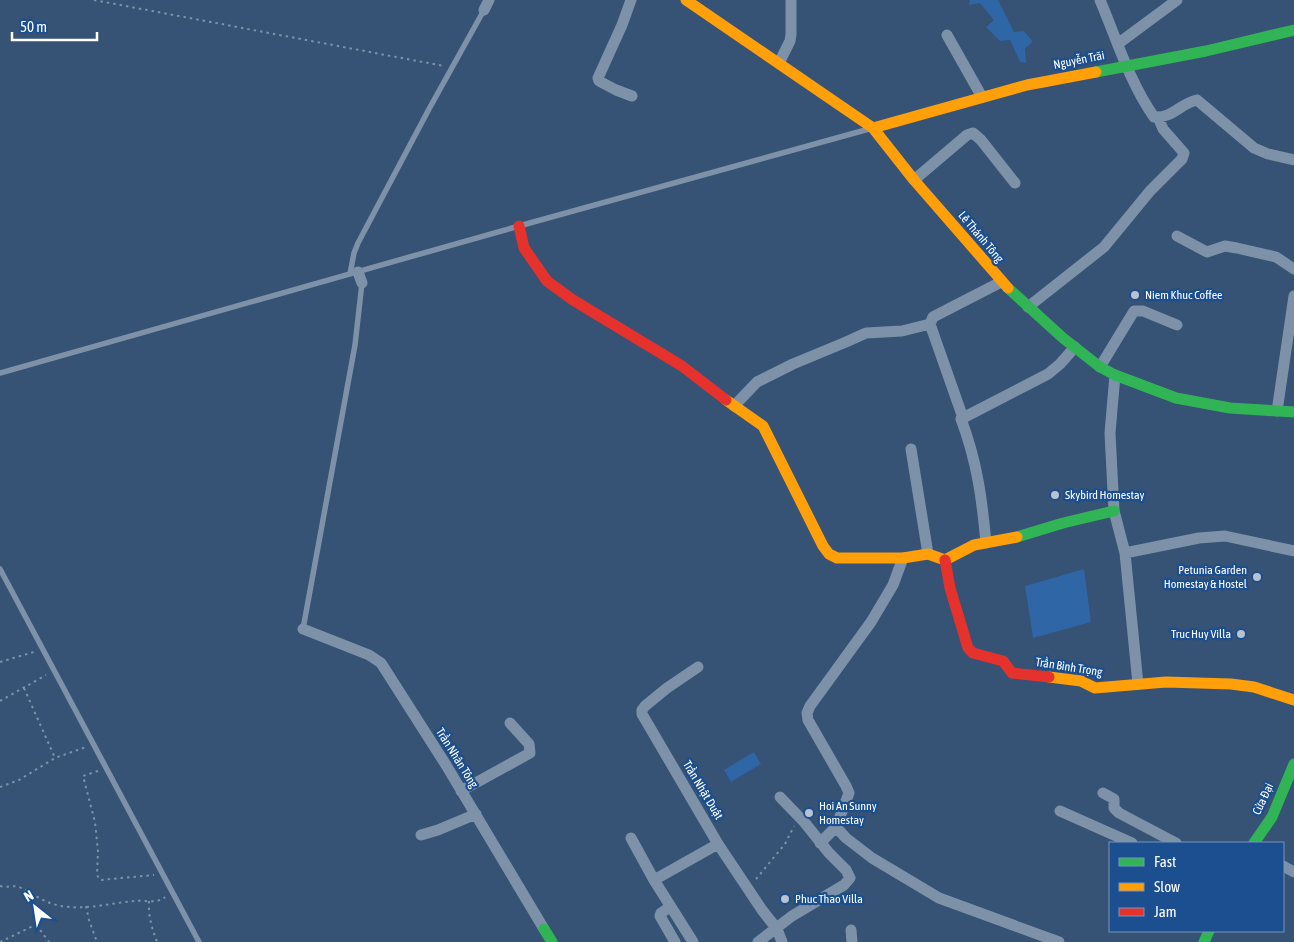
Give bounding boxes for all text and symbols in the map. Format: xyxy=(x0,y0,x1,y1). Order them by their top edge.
scale bar xyxy=(12,10,98,42)
text: 50 m xyxy=(20,18,47,35)
street label: Nguyễn Trãi xyxy=(1052,48,1106,72)
street label: Lê Thánh Tông xyxy=(956,209,1007,266)
place label: Niem Khuc Coffee xyxy=(1145,288,1223,302)
marker: Niem Khuc Coffee xyxy=(1129,289,1141,301)
place label: Skybird Homestay xyxy=(1065,488,1145,502)
marker: Skybird Homestay xyxy=(1049,489,1061,501)
place label: Petunia Garden Homestay & Hostel xyxy=(1164,563,1248,591)
marker: Petunia Garden Homestay & Hostel xyxy=(1251,571,1263,583)
place label: Truc Huy Villa xyxy=(1171,627,1231,641)
marker: Truc Huy Villa xyxy=(1235,628,1247,640)
street label: Trần Bình Trọng xyxy=(1035,655,1104,679)
street label: Trần Nhân Tông xyxy=(433,725,481,791)
street label: Trần Nhật Duật xyxy=(680,758,726,822)
street label: Cửa Đại xyxy=(1250,781,1276,817)
place label: Hoi An Sunny Homestay xyxy=(819,799,877,827)
marker: Hoi An Sunny Homestay xyxy=(803,807,815,819)
legend xyxy=(1109,842,1284,932)
text: Fast xyxy=(1154,853,1176,870)
text: Slow xyxy=(1154,878,1180,895)
north arrow xyxy=(10,882,60,932)
text: N xyxy=(21,887,36,905)
place label: Phuc Thao Villa xyxy=(795,892,863,906)
marker: Phuc Thao Villa xyxy=(779,893,791,905)
text: Jam xyxy=(1154,903,1177,920)

